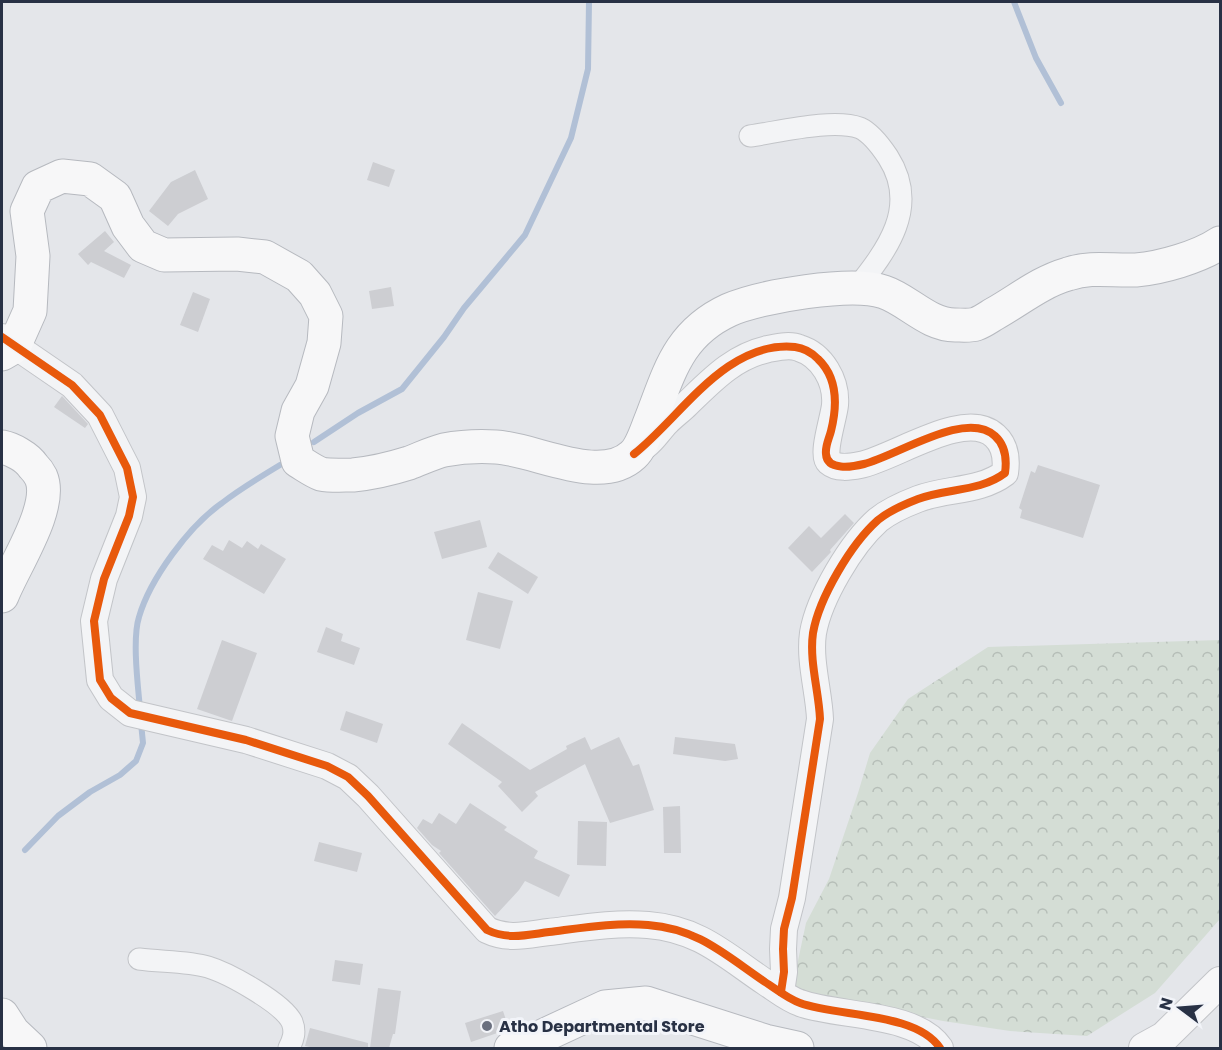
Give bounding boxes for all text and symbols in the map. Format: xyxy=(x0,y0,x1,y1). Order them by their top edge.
north arrow xyxy=(1150,978,1210,1038)
text: N xyxy=(1153,995,1179,1013)
place label: Atho Departmental Store xyxy=(499,1015,705,1038)
marker: Atho Departmental Store xyxy=(480,1019,494,1033)

